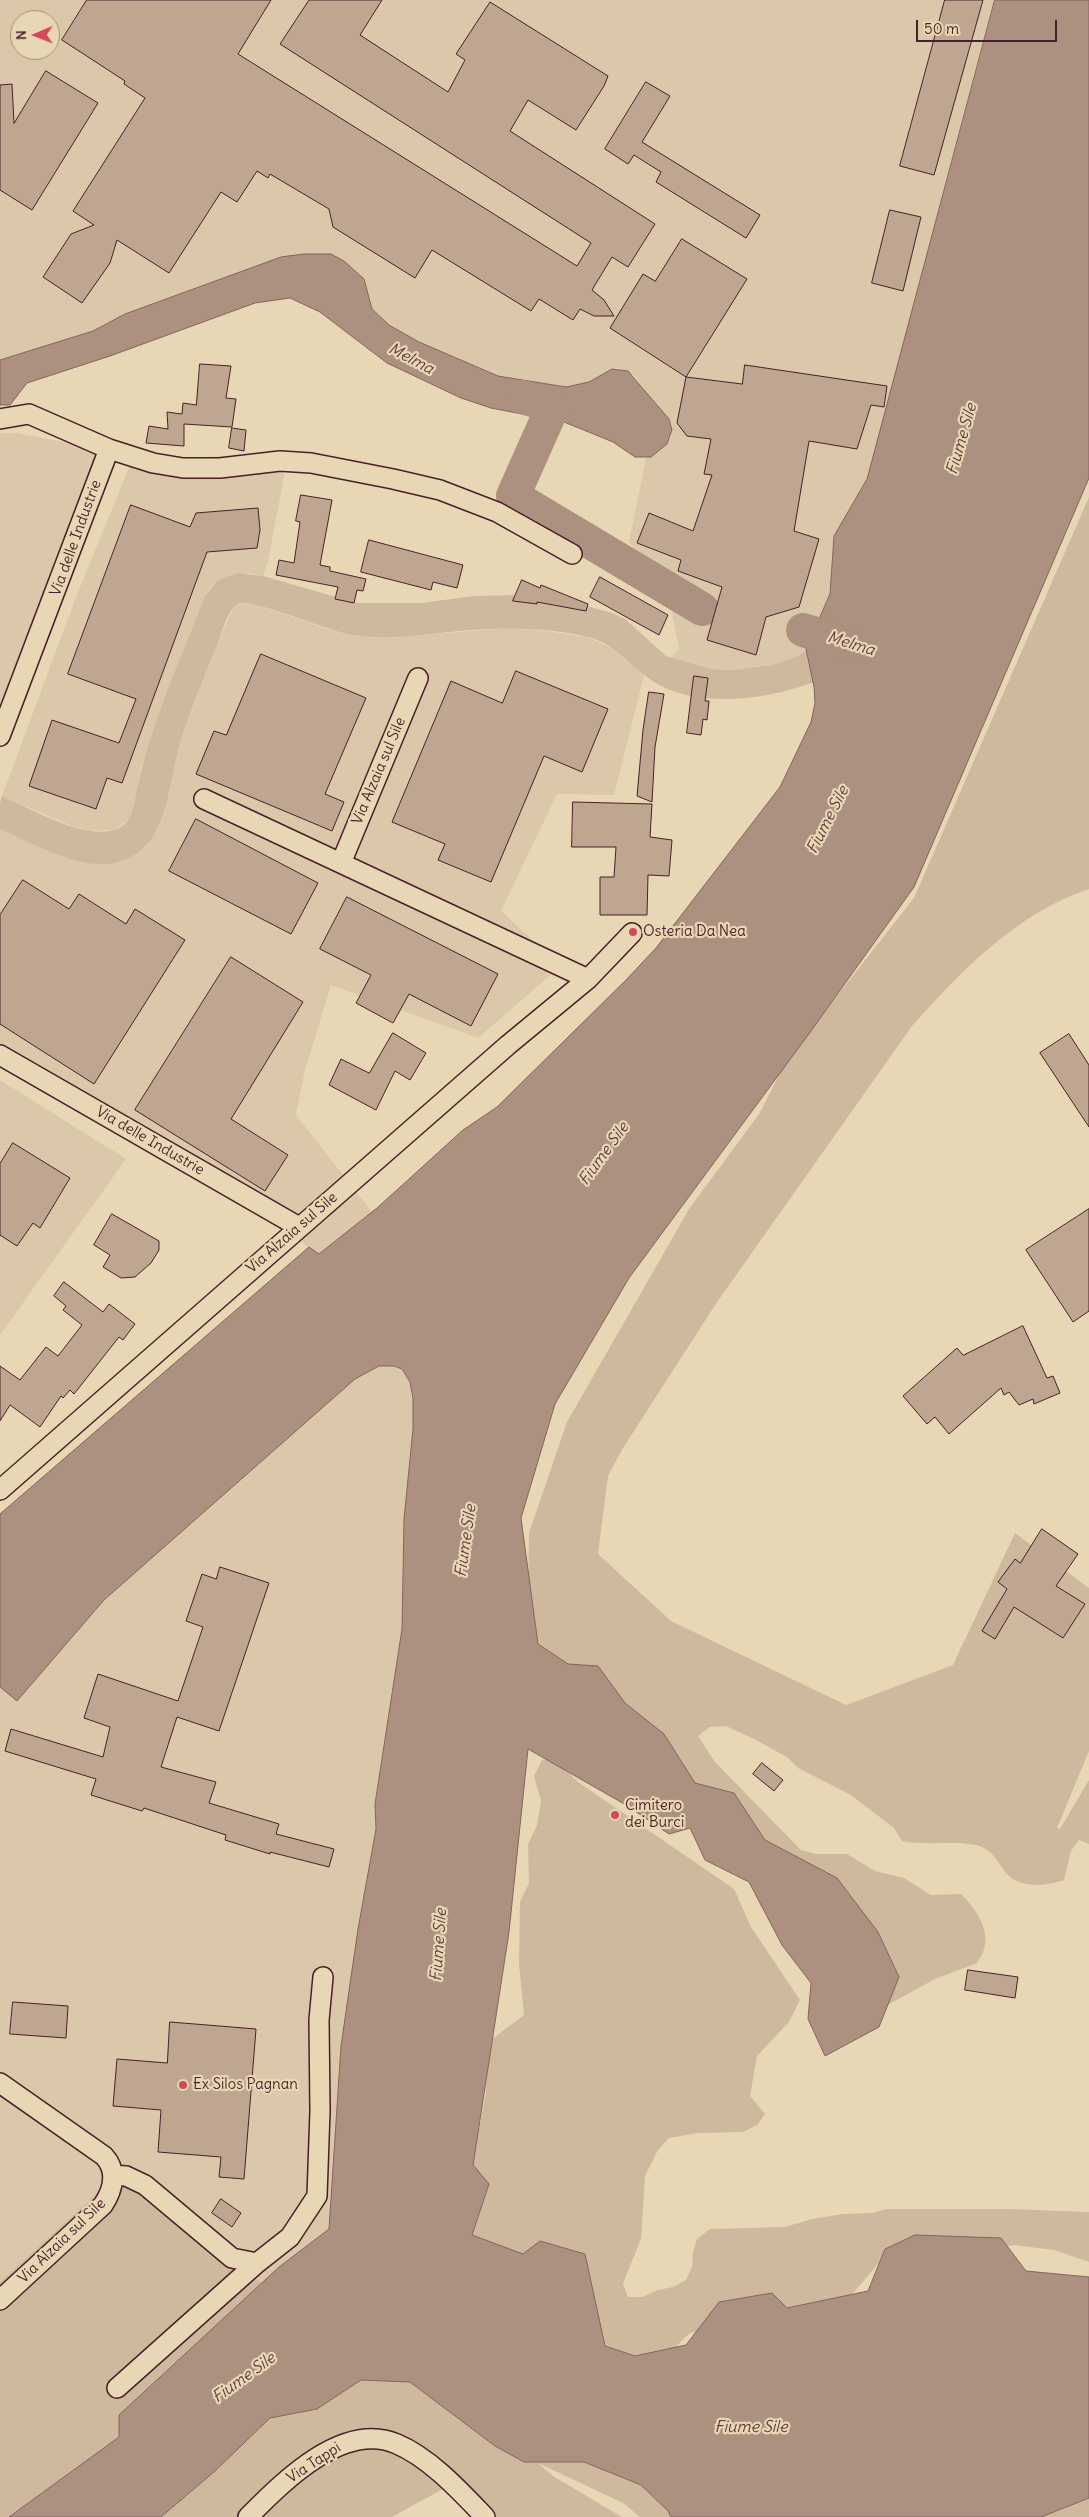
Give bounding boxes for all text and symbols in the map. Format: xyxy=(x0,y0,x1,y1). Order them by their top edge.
north arrow xyxy=(10,10,60,60)
scale bar xyxy=(919,10,1060,42)
text: 50 m xyxy=(924,19,959,38)
text: N xyxy=(12,30,30,40)
water label: Melma xyxy=(385,339,437,379)
water label: Fiume Sile xyxy=(943,401,981,477)
street label: Via delle Industrie xyxy=(47,477,105,599)
water label: Melma xyxy=(825,628,877,660)
street label: Via Alzaia sul Sile xyxy=(348,715,410,827)
water label: Fiume Sile xyxy=(803,783,853,857)
place label: Osteria Da Nea xyxy=(643,923,746,941)
marker: Osteria Da Nea xyxy=(627,926,639,938)
street label: Via delle Industrie xyxy=(93,1103,207,1179)
water label: Fiume Sile xyxy=(575,1119,633,1189)
street label: Via Alzaia sul Sile xyxy=(243,1189,341,1277)
water label: Fiume Sile xyxy=(451,1503,481,1579)
place label: Cimitero dei Burci xyxy=(625,1797,684,1832)
marker: Cimitero dei Burci xyxy=(609,1809,621,1821)
water label: Fiume Sile xyxy=(427,1908,451,1982)
place label: Ex Silos Pagnan xyxy=(193,2076,298,2094)
marker: Ex Silos Pagnan xyxy=(177,2079,189,2091)
street label: Via Alzaia sul Sile xyxy=(15,2195,109,2287)
water label: Fiume Sile xyxy=(209,2349,279,2407)
water label: Fiume Sile xyxy=(714,2417,788,2437)
street label: Via Tappi xyxy=(284,2439,344,2487)

